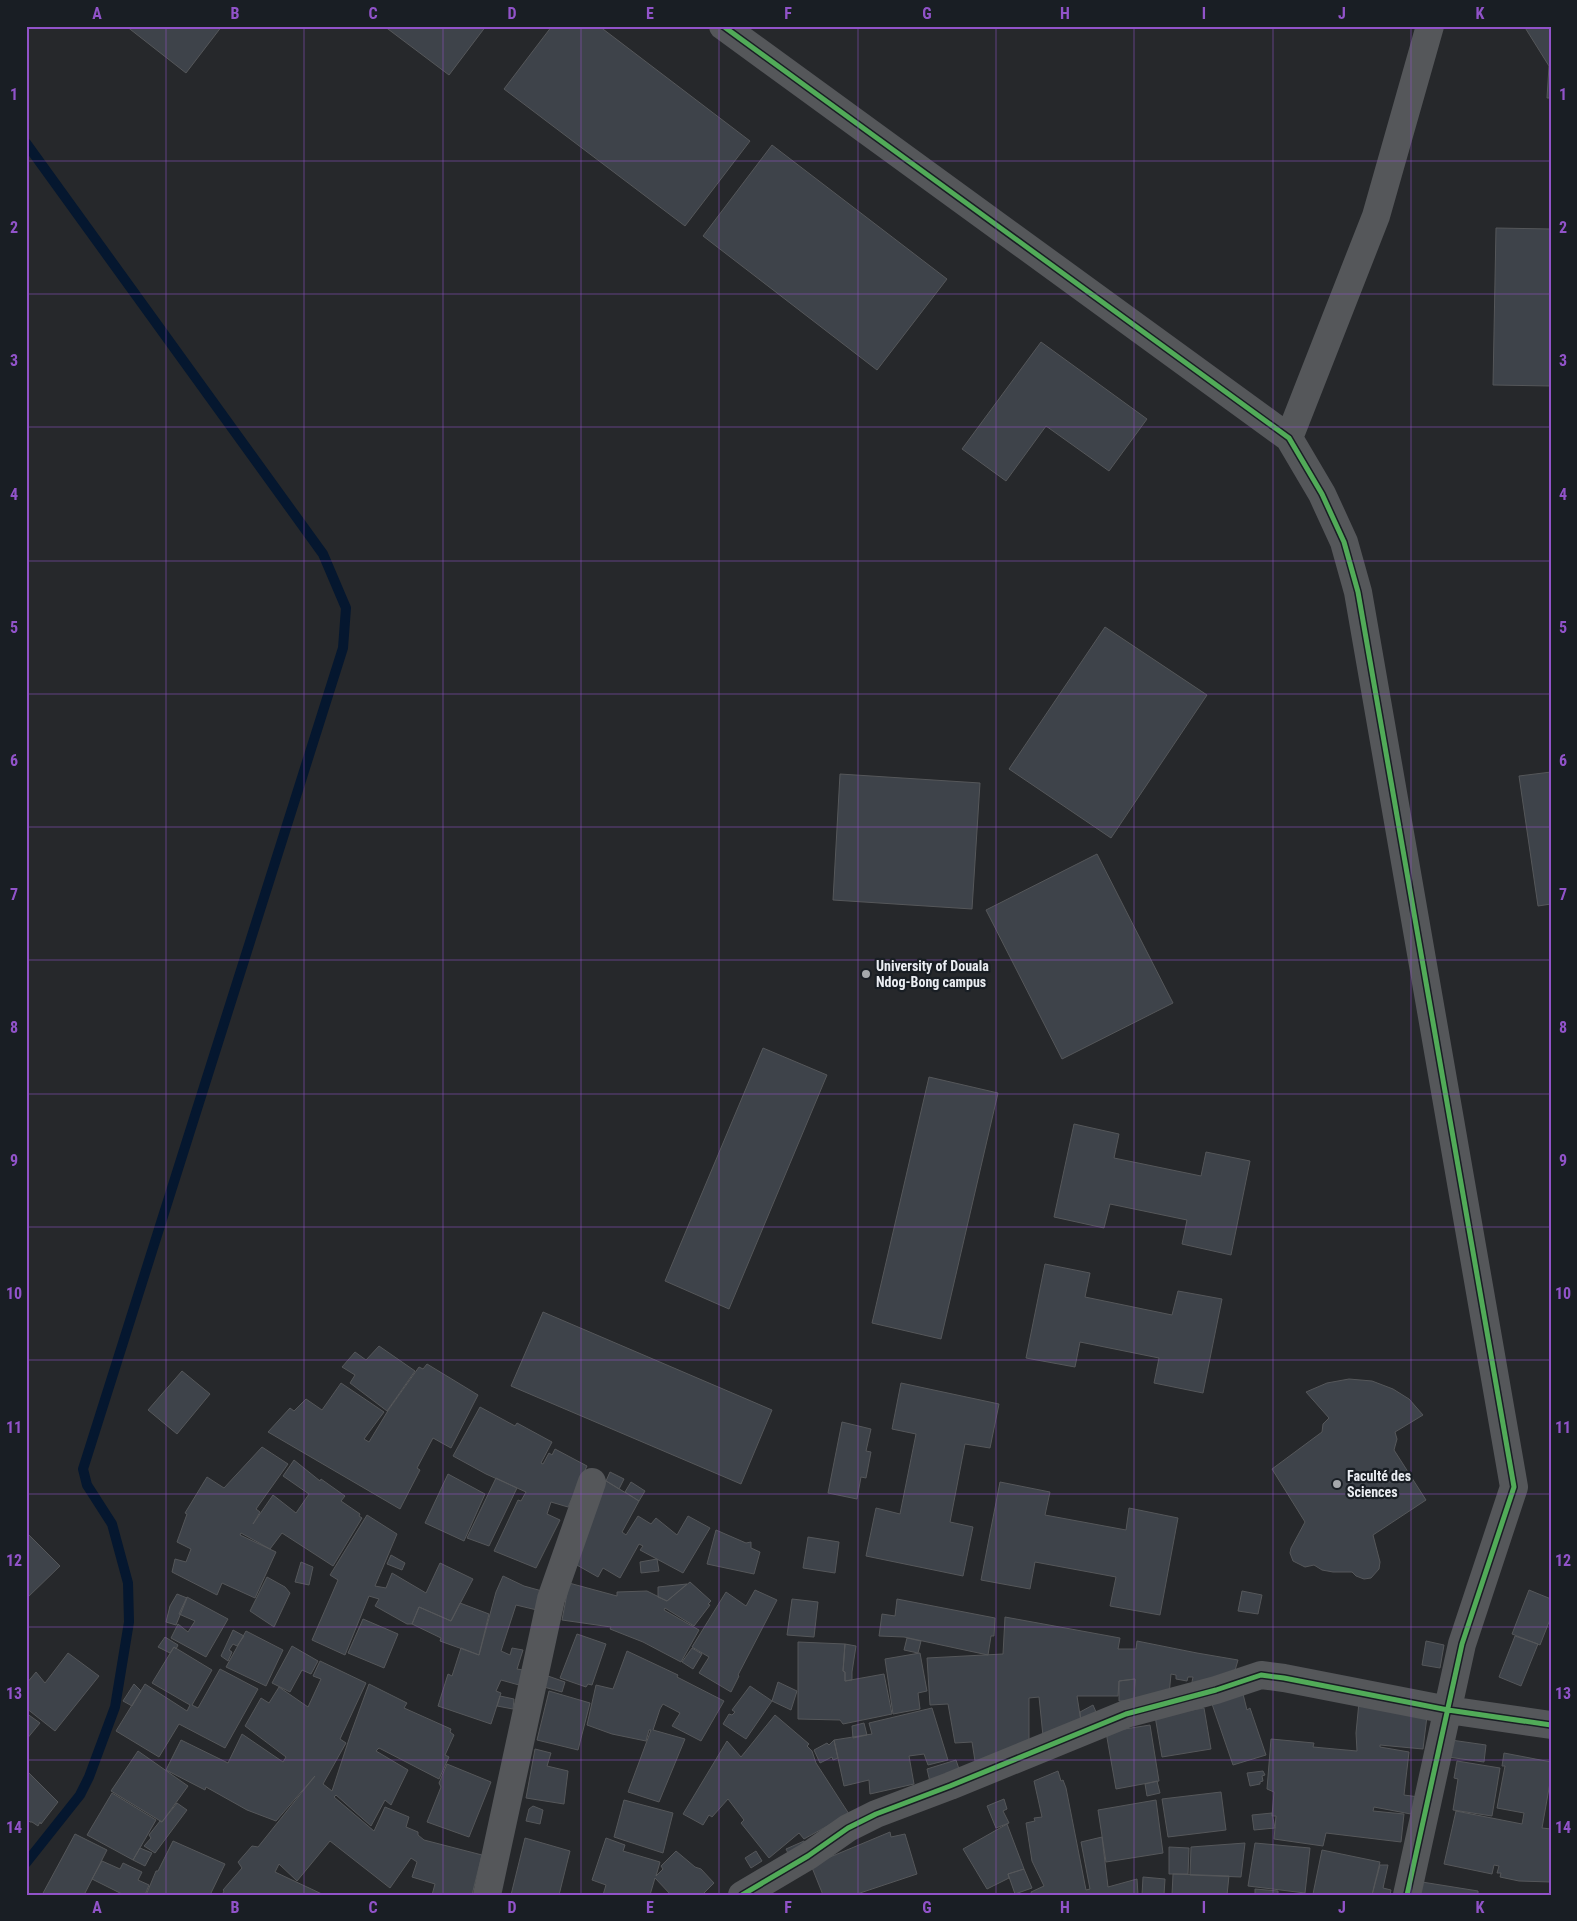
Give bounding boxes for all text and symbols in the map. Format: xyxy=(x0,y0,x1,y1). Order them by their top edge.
text: A xyxy=(92,4,102,23)
text: B xyxy=(231,4,240,23)
text: C xyxy=(368,4,378,23)
text: D xyxy=(507,4,517,23)
text: E xyxy=(646,4,654,23)
text: F xyxy=(784,4,792,23)
text: G xyxy=(922,4,932,23)
text: H xyxy=(1060,4,1070,23)
text: I xyxy=(1202,4,1206,23)
text: J xyxy=(1338,4,1346,23)
text: K xyxy=(1476,4,1485,23)
text: 1 xyxy=(10,85,18,104)
text: 1 xyxy=(1559,85,1567,104)
text: 2 xyxy=(10,218,18,237)
text: 2 xyxy=(1559,218,1567,237)
text: 3 xyxy=(10,351,18,370)
text: 3 xyxy=(1559,351,1567,370)
text: 4 xyxy=(10,485,18,504)
text: 4 xyxy=(1559,485,1567,504)
text: 5 xyxy=(10,618,18,637)
text: 5 xyxy=(1559,618,1567,637)
text: 6 xyxy=(10,751,18,770)
text: 6 xyxy=(1559,751,1567,770)
text: 7 xyxy=(10,885,18,904)
text: 7 xyxy=(1559,885,1567,904)
place label: University of Douala Ndog-Bong campus xyxy=(876,958,989,990)
marker: University of Douala Ndog-Bong campus xyxy=(860,968,872,980)
text: 8 xyxy=(10,1018,18,1037)
text: 8 xyxy=(1559,1018,1567,1037)
text: 9 xyxy=(10,1151,18,1170)
text: 9 xyxy=(1559,1151,1567,1170)
text: 10 xyxy=(6,1284,22,1303)
text: 10 xyxy=(1555,1284,1571,1303)
text: 11 xyxy=(6,1418,22,1437)
text: 11 xyxy=(1555,1418,1571,1437)
place label: Faculté des Sciences xyxy=(1347,1468,1411,1500)
marker: Faculté des Sciences xyxy=(1331,1478,1343,1490)
text: 12 xyxy=(6,1551,22,1570)
text: 12 xyxy=(1555,1551,1571,1570)
text: 13 xyxy=(6,1684,22,1703)
text: 13 xyxy=(1555,1684,1571,1703)
text: 14 xyxy=(6,1818,22,1837)
text: 14 xyxy=(1555,1818,1571,1837)
text: A xyxy=(92,1898,102,1917)
text: B xyxy=(231,1898,240,1917)
text: C xyxy=(368,1898,378,1917)
text: D xyxy=(507,1898,517,1917)
text: E xyxy=(646,1898,654,1917)
text: F xyxy=(784,1898,792,1917)
text: G xyxy=(922,1898,932,1917)
text: H xyxy=(1060,1898,1070,1917)
text: I xyxy=(1202,1898,1206,1917)
text: J xyxy=(1338,1898,1346,1917)
text: K xyxy=(1476,1898,1485,1917)

